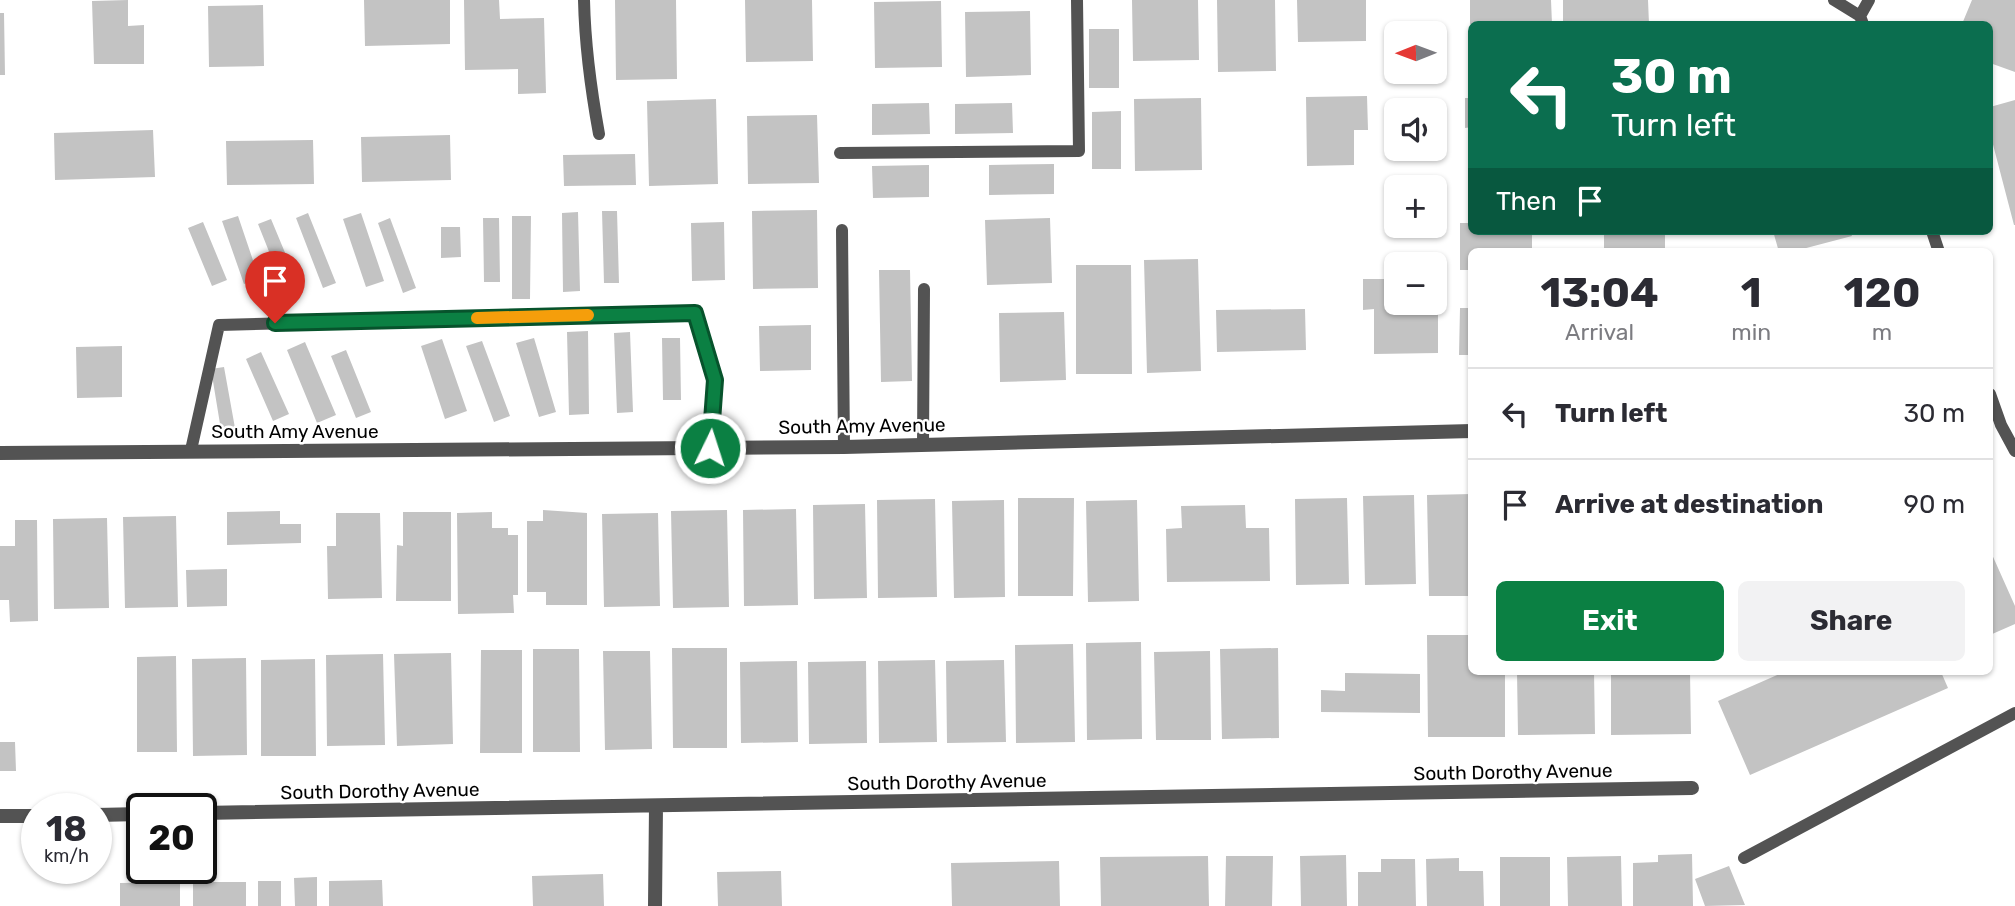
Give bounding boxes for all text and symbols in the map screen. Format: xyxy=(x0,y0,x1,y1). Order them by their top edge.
north arrow xyxy=(1384,21,1447,84)
map controls xyxy=(1384,21,1447,315)
text: 30 m xyxy=(1611,47,1732,105)
icon: left xyxy=(1496,49,1587,140)
button: sound xyxy=(1384,98,1447,161)
text: Turn left xyxy=(1611,106,1736,144)
button: + xyxy=(1384,175,1447,238)
icon: arrive xyxy=(1571,182,1609,220)
text: Then xyxy=(1496,186,1557,217)
pin xyxy=(245,251,305,323)
button: − xyxy=(1384,252,1447,315)
icon: arrive xyxy=(256,262,294,300)
text: 13:04 xyxy=(1541,268,1659,318)
text: 1 xyxy=(1741,268,1762,318)
text: 120 xyxy=(1844,268,1920,318)
text: Arrival xyxy=(1565,318,1634,346)
text: min xyxy=(1731,318,1771,346)
text: m xyxy=(1872,318,1892,346)
icon: left xyxy=(1496,395,1534,433)
text: Turn left xyxy=(1555,398,1667,429)
text: 30 m xyxy=(1903,398,1965,429)
position arrow xyxy=(673,411,747,485)
street label: South Amy Avenue xyxy=(778,413,946,439)
street label: South Amy Avenue xyxy=(211,420,379,443)
icon: arrive xyxy=(1496,486,1534,524)
text: Arrive at destination xyxy=(1555,489,1823,520)
text: 90 m xyxy=(1904,489,1965,520)
button: Exit xyxy=(1496,581,1724,661)
button: Share xyxy=(1738,581,1965,661)
street label: South Dorothy Avenue xyxy=(1413,759,1613,785)
street label: South Dorothy Avenue xyxy=(847,769,1047,795)
street label: South Dorothy Avenue xyxy=(280,778,480,804)
speed limit sign: 20 xyxy=(126,793,217,884)
text: 18 xyxy=(46,808,87,850)
text: km/h xyxy=(44,845,89,867)

